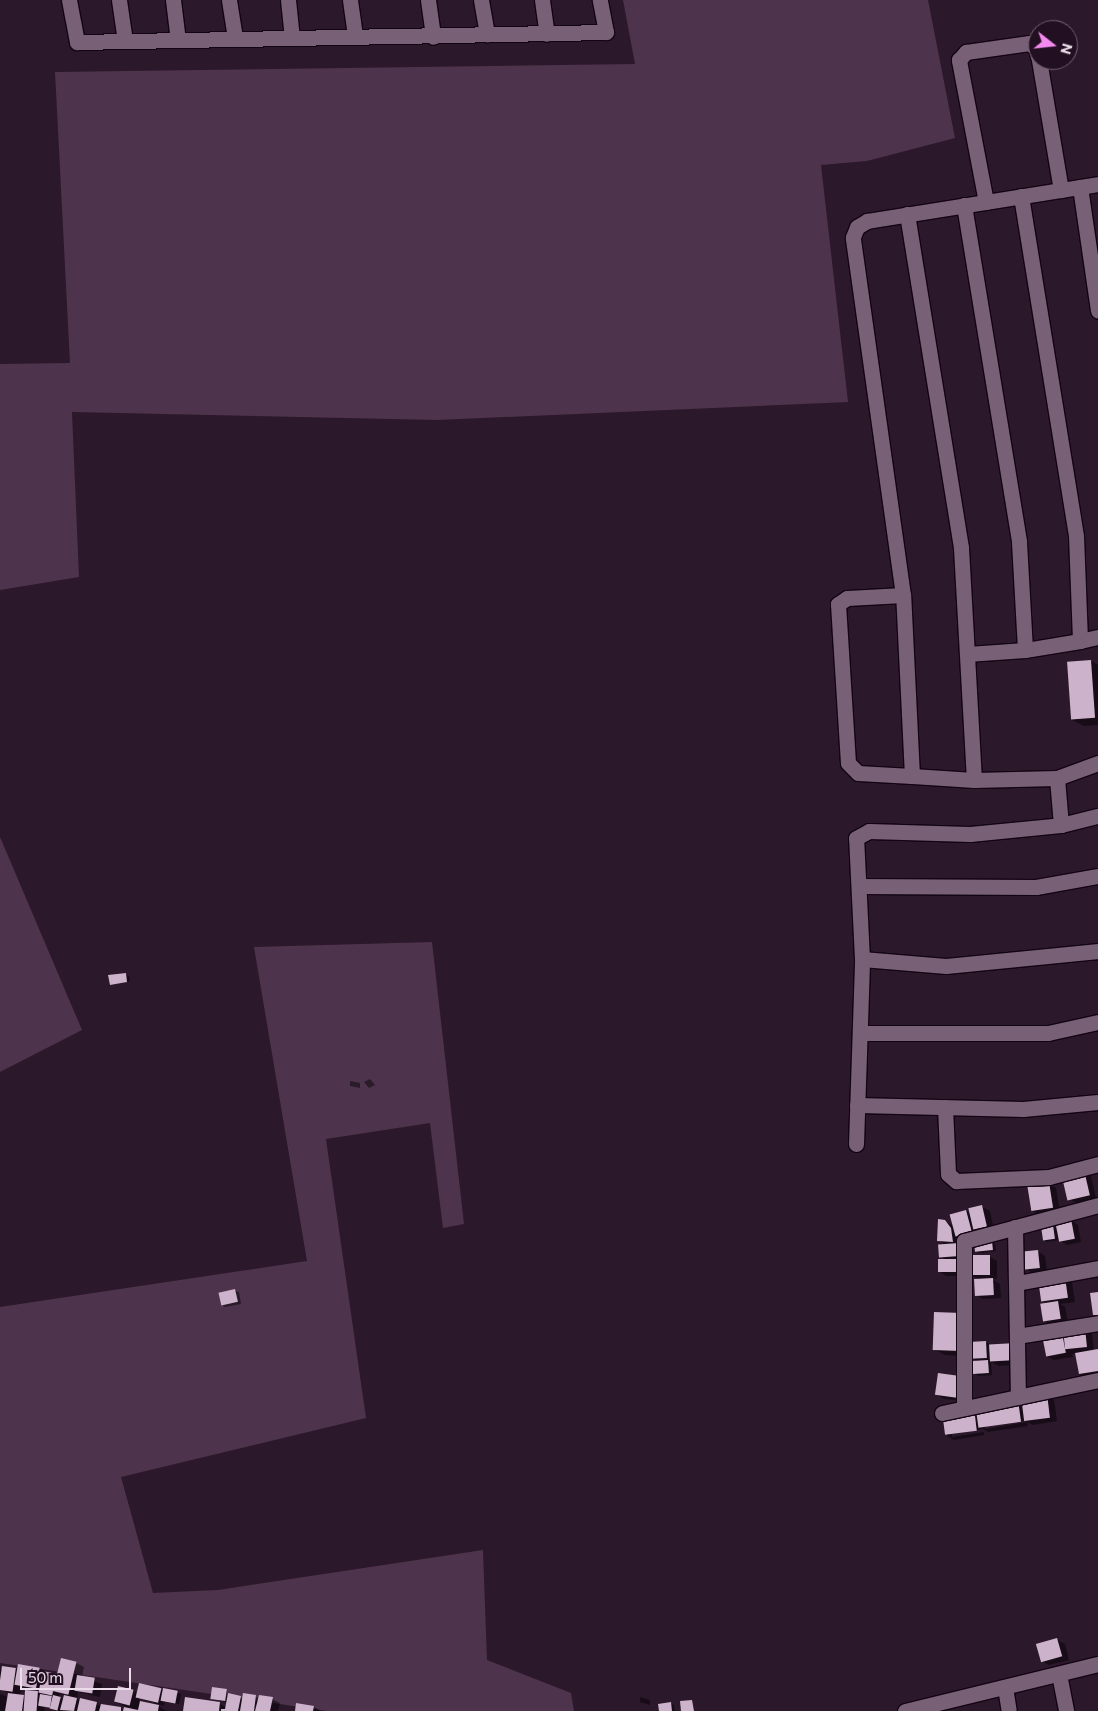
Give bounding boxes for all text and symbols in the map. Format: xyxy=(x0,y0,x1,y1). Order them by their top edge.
north arrow xyxy=(1028,20,1078,70)
text: N xyxy=(1057,42,1077,56)
scale bar xyxy=(22,1658,134,1690)
text: 50 m xyxy=(28,1668,62,1686)

